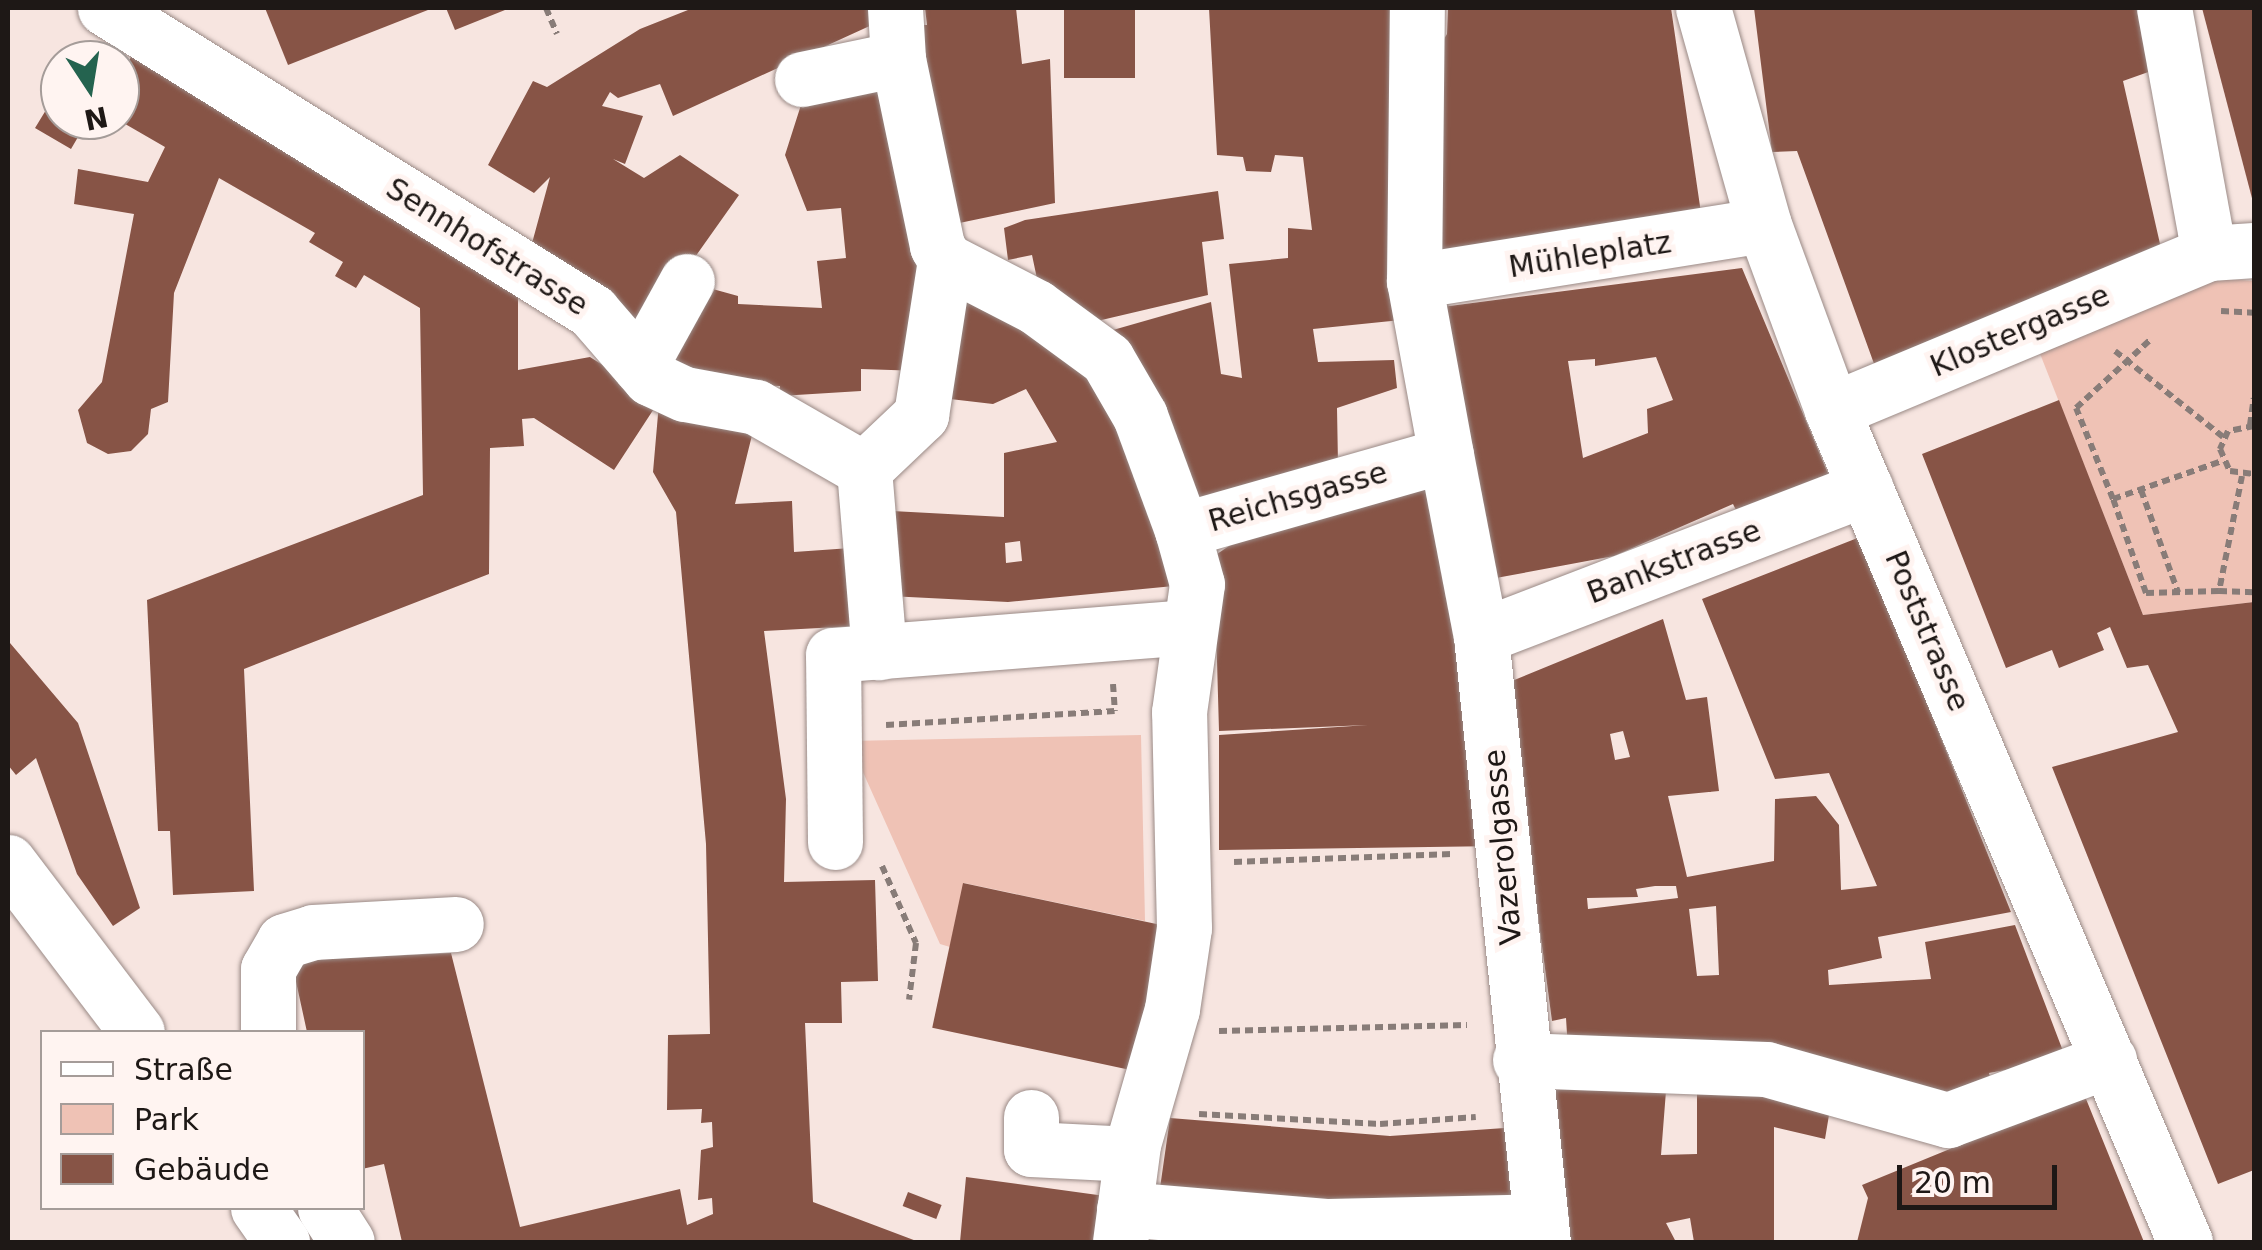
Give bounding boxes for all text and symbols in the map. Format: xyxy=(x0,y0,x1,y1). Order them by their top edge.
north arrow xyxy=(40,40,140,140)
text: N xyxy=(81,99,111,136)
street label: Sennhofstrasse xyxy=(379,170,595,324)
street label: Mühleplatz xyxy=(1506,224,1674,286)
street label: Klostergasse xyxy=(1925,277,2115,385)
street label: Reichsgasse xyxy=(1204,454,1392,540)
street label: Bankstrasse xyxy=(1582,512,1766,612)
street label: Poststrasse xyxy=(1877,545,1977,717)
street label: Vazerolgasse xyxy=(1477,748,1529,946)
legend xyxy=(40,1030,365,1210)
text: Straße xyxy=(134,1052,233,1087)
text: Park xyxy=(134,1102,199,1137)
scale bar xyxy=(1902,1145,2062,1207)
text: Gebäude xyxy=(134,1152,270,1187)
text: 20 m xyxy=(1914,1165,1991,1200)

